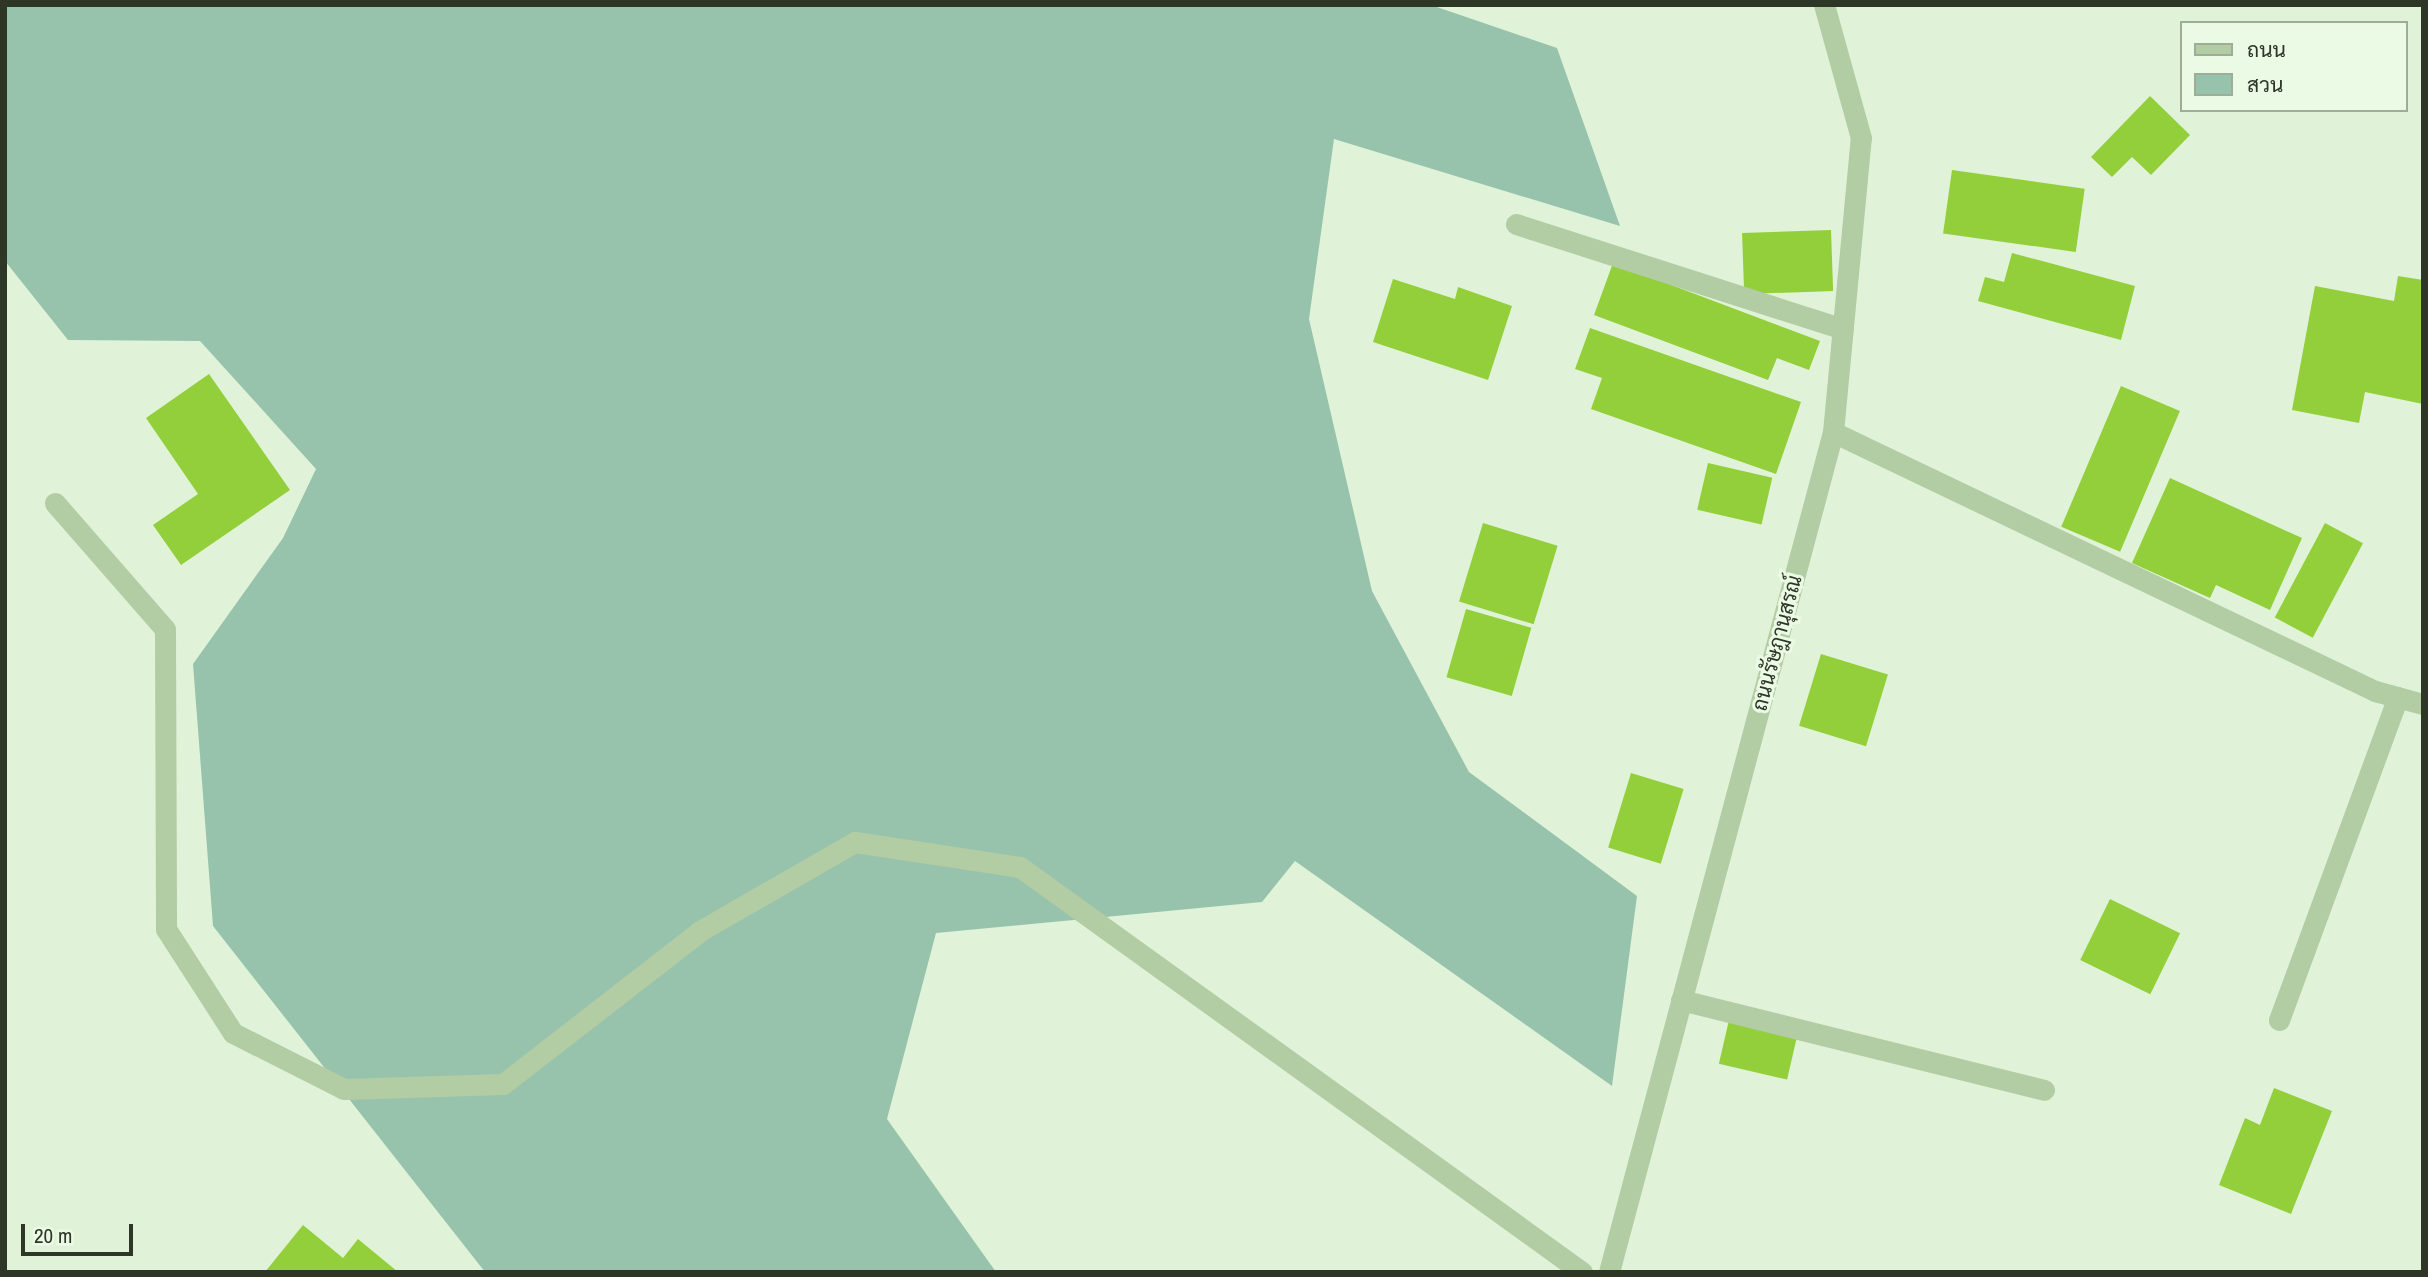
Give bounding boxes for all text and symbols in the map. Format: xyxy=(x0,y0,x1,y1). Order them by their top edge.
legend xyxy=(2180,21,2407,112)
text: ถนน xyxy=(2247,35,2286,64)
text: สวน xyxy=(2247,70,2283,99)
street label: ถนนรัษฎานุสรณ์ xyxy=(1747,572,1807,714)
scale bar xyxy=(24,1210,136,1254)
text: 20 m xyxy=(34,1221,72,1250)

